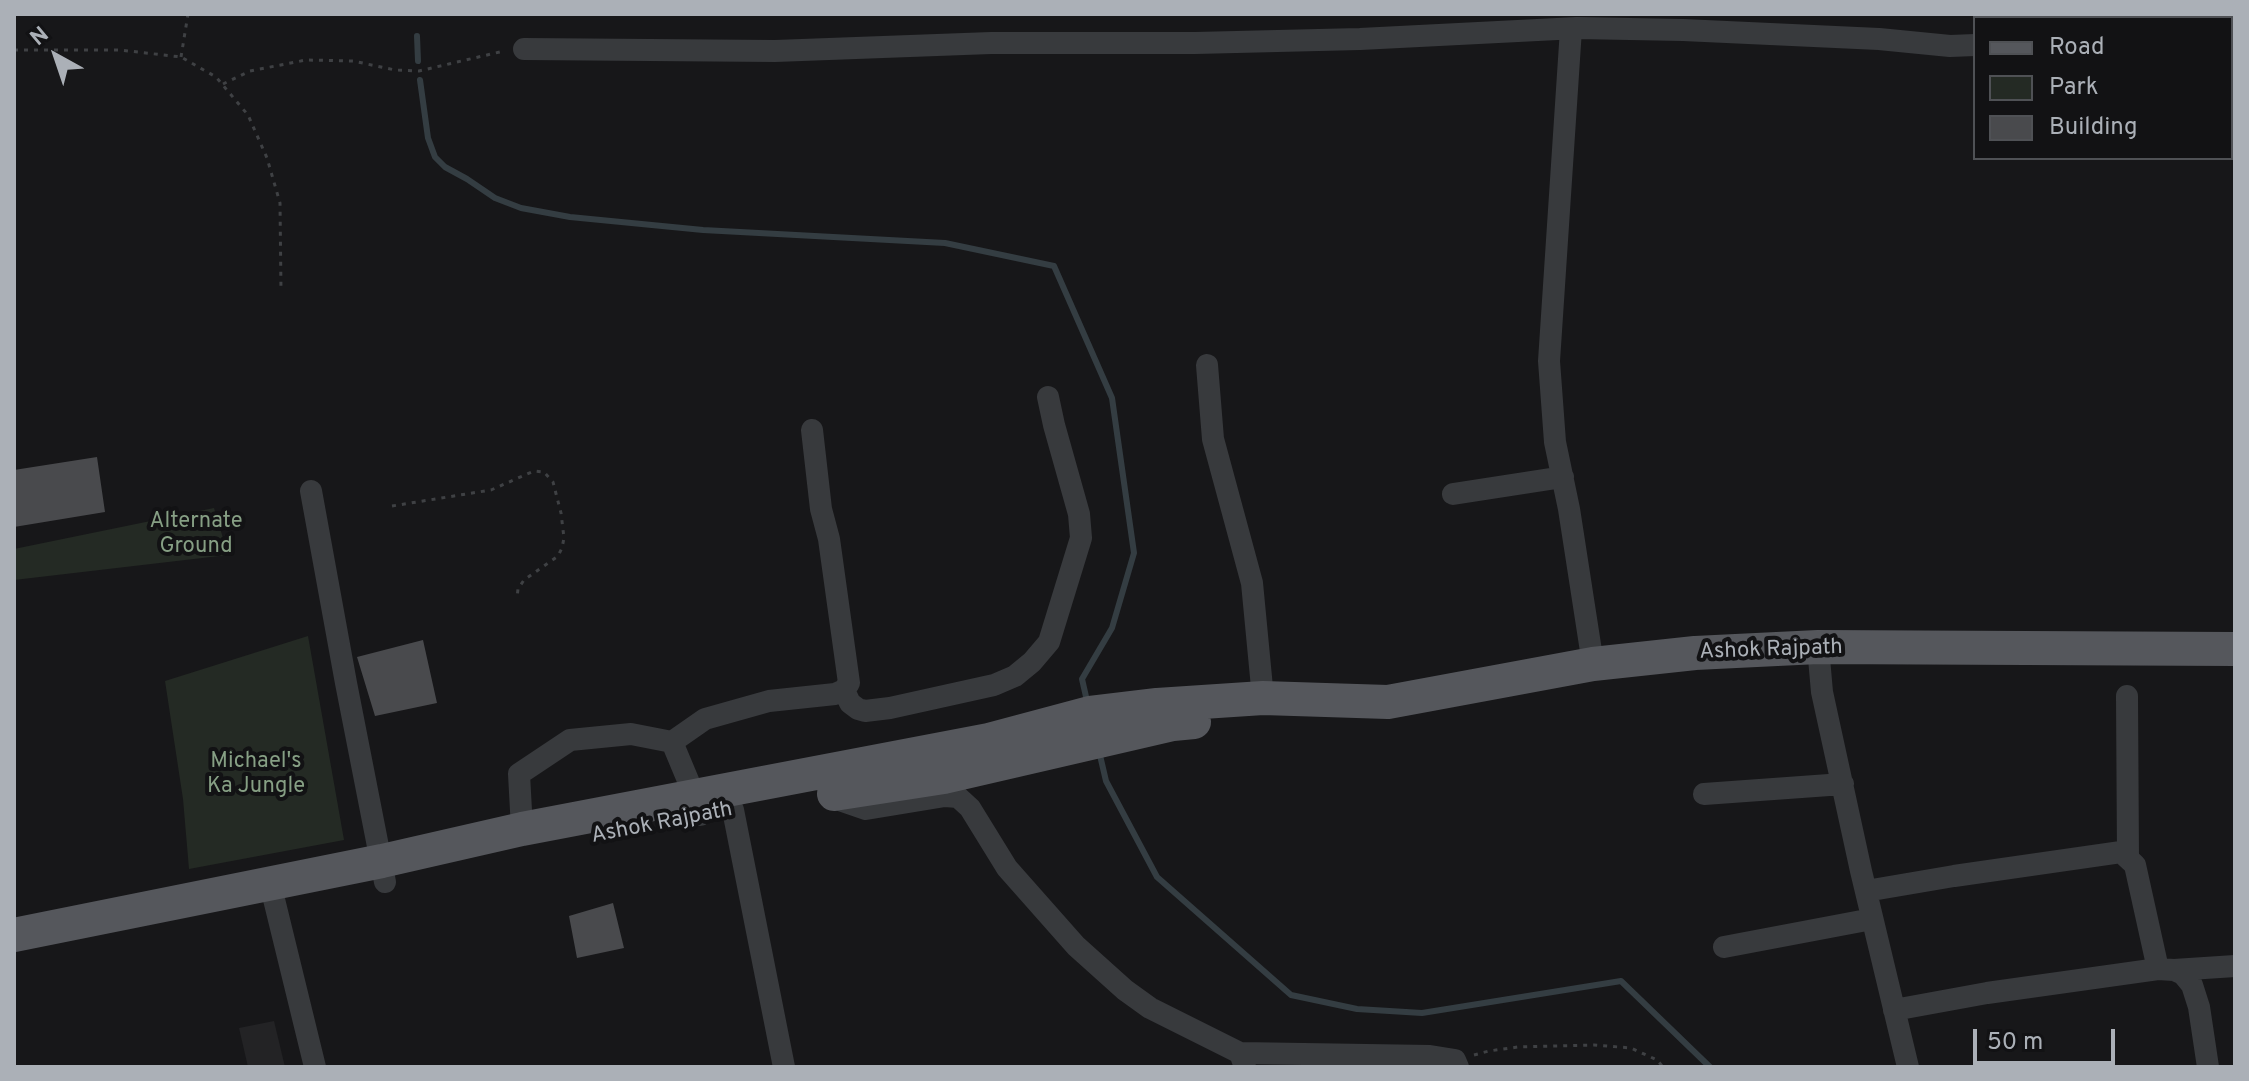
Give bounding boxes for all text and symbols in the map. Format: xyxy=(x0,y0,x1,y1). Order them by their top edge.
north arrow xyxy=(16,16,96,96)
legend xyxy=(1973,16,2233,160)
text: N xyxy=(26,22,55,53)
text: Road xyxy=(2049,33,2105,63)
text: Park xyxy=(2049,73,2099,103)
text: Building xyxy=(2049,113,2138,143)
park label: Alternate Ground xyxy=(150,510,242,562)
street label: Ashok Rajpath xyxy=(1699,635,1843,667)
park label: Michael's Ka Jungle xyxy=(207,750,305,802)
street label: Ashok Rajpath xyxy=(589,797,735,851)
scale bar xyxy=(1977,1013,2119,1063)
text: 50 m xyxy=(1987,1028,2043,1058)

